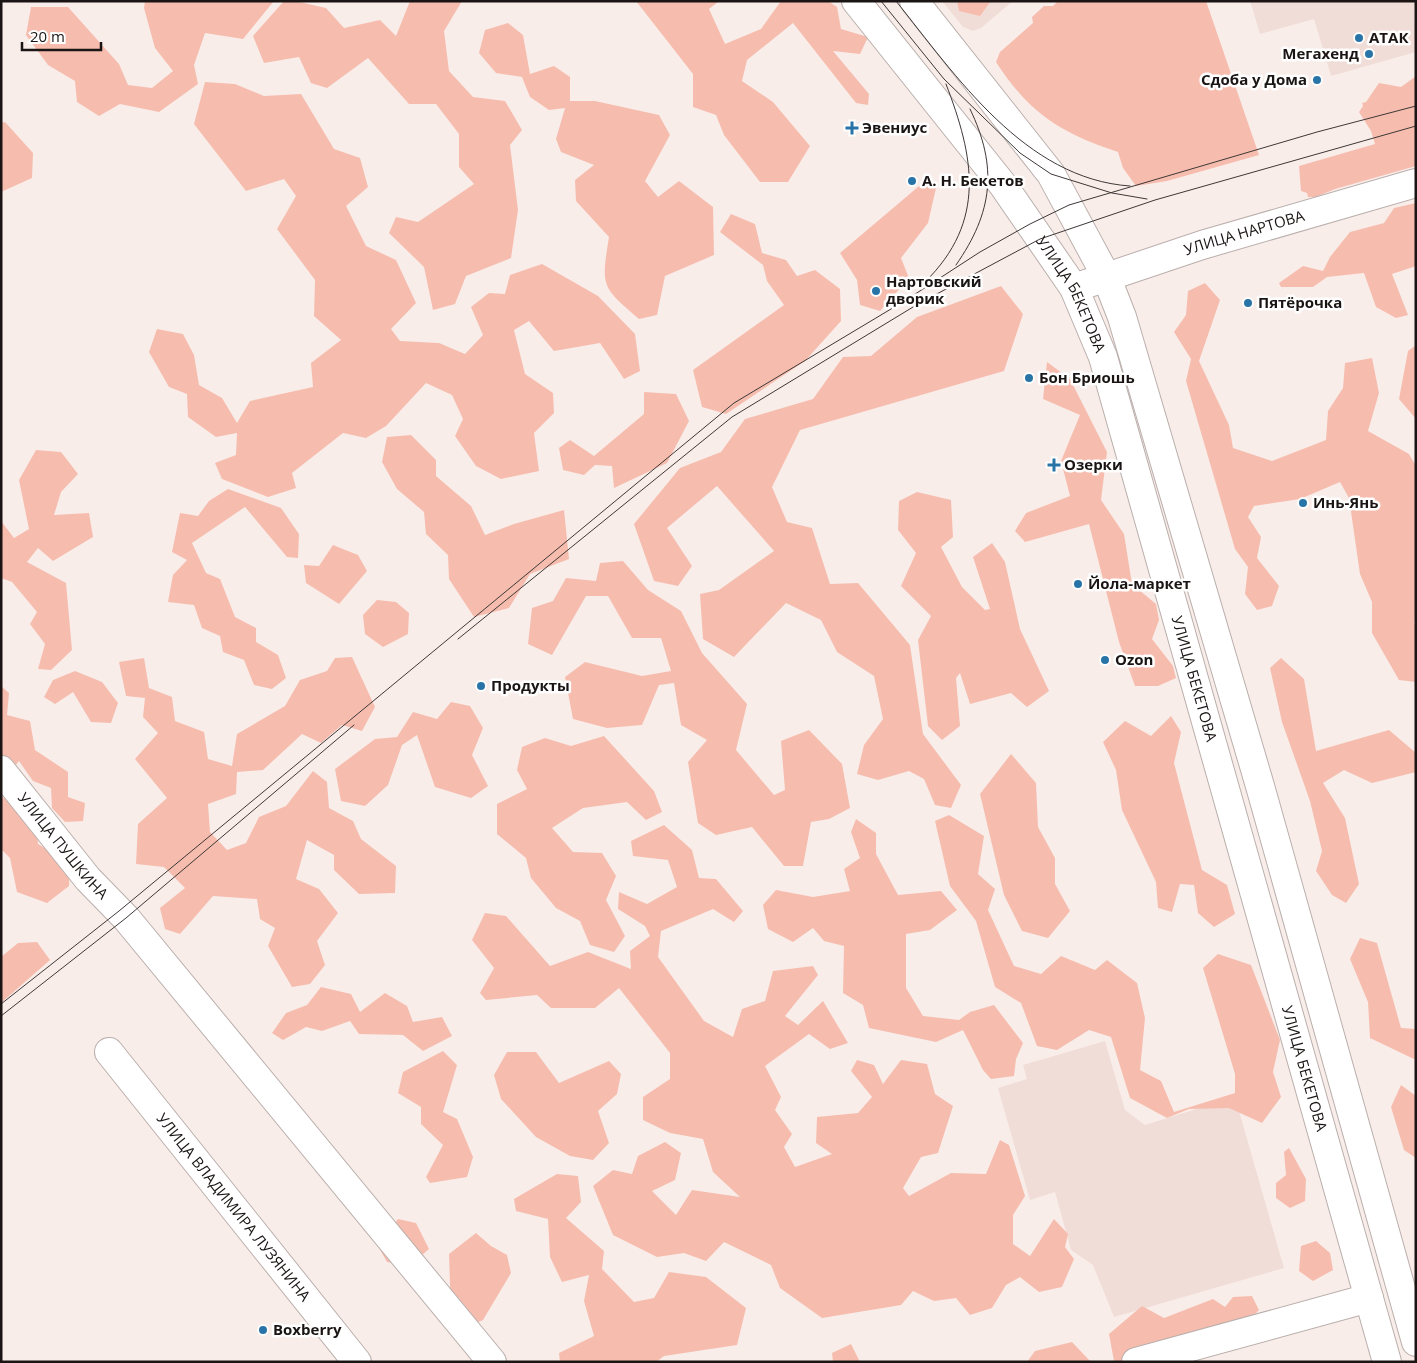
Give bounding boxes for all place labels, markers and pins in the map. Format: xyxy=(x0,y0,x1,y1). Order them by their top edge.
place label: АТАК xyxy=(1369,27,1409,47)
marker: АТАК xyxy=(1353,32,1365,44)
place label: Мегахенд xyxy=(1282,43,1359,63)
marker: Мегахенд xyxy=(1363,48,1375,60)
place label: Сдоба у Дома xyxy=(1201,69,1307,89)
marker: Сдоба у Дома xyxy=(1311,74,1323,86)
place label: Эвениус xyxy=(862,117,928,137)
marker: Эвениус xyxy=(846,122,858,134)
place label: А. Н. Бекетов xyxy=(922,170,1024,190)
marker: А. Н. Бекетов xyxy=(906,175,918,187)
place label: Нартовский дворик xyxy=(886,271,982,308)
marker: Нартовский дворик xyxy=(870,285,882,297)
place label: Пятёрочка xyxy=(1258,292,1342,312)
marker: Пятёрочка xyxy=(1242,297,1254,309)
place label: Бон Бриошь xyxy=(1039,367,1135,387)
marker: Бон Бриошь xyxy=(1023,372,1035,384)
place label: Озерки xyxy=(1064,454,1123,474)
marker: Озерки xyxy=(1048,459,1060,471)
place label: Инь-Янь xyxy=(1313,492,1378,512)
marker: Инь-Янь xyxy=(1297,497,1309,509)
place label: Йола-маркет xyxy=(1088,573,1191,593)
marker: Йола-маркет xyxy=(1072,578,1084,590)
place label: Ozon xyxy=(1115,649,1153,669)
marker: Ozon xyxy=(1099,654,1111,666)
place label: Продукты xyxy=(491,675,570,695)
marker: Продукты xyxy=(475,680,487,692)
place label: Boxberry xyxy=(273,1319,342,1339)
marker: Boxberry xyxy=(257,1324,269,1336)

